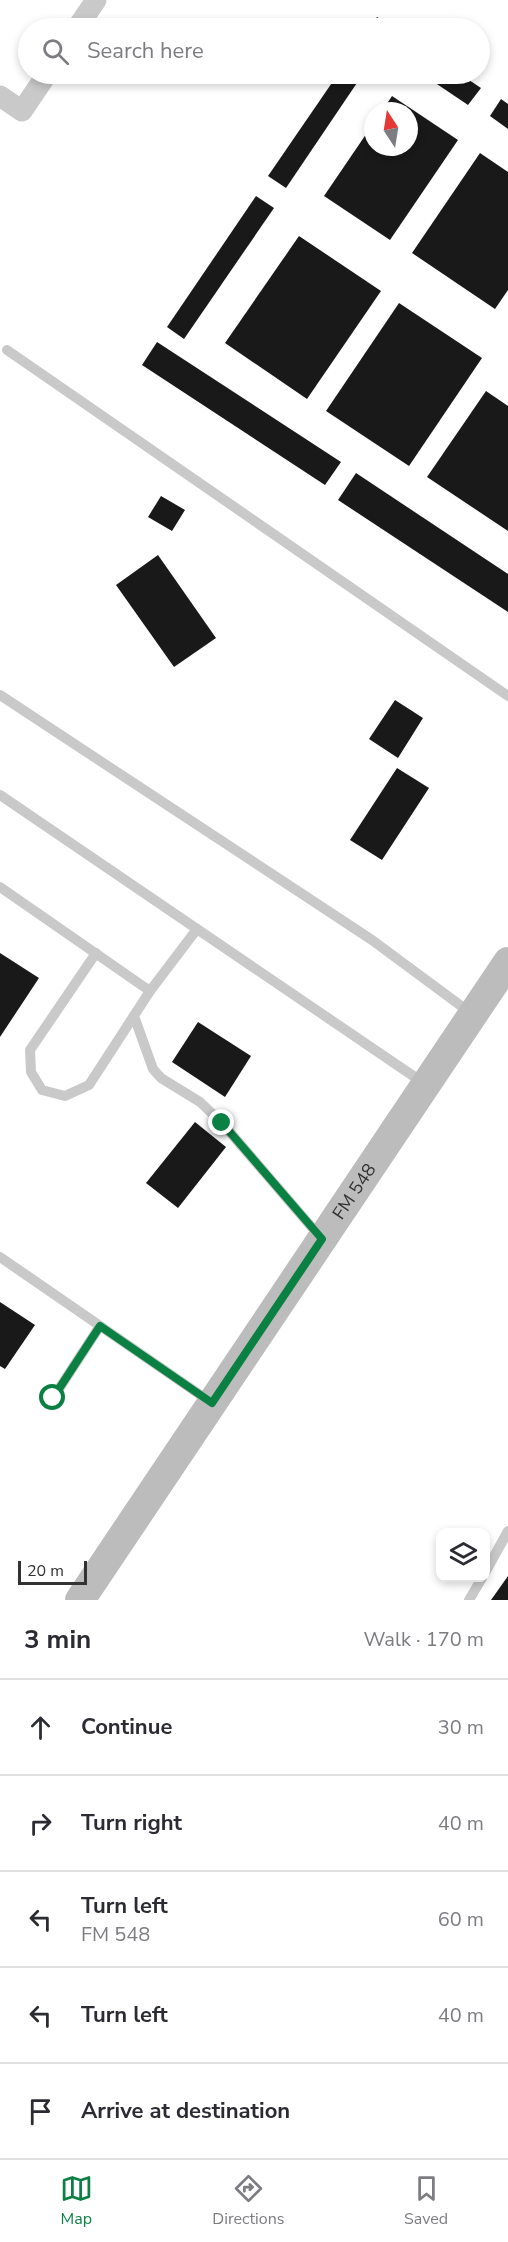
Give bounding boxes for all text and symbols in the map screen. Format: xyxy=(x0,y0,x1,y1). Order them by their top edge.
search box xyxy=(18,18,490,84)
icon: search xyxy=(39,35,72,68)
text: Search here xyxy=(87,36,204,66)
north arrow xyxy=(364,102,418,156)
route end xyxy=(208,1109,234,1135)
street label: FM 548 xyxy=(327,1159,381,1224)
route start xyxy=(39,1384,65,1410)
map controls xyxy=(436,1528,490,1582)
button: layers xyxy=(436,1528,490,1582)
scale bar xyxy=(18,1558,87,1586)
text: 20 m xyxy=(27,1560,64,1582)
text: 3 min xyxy=(24,1622,91,1657)
text: Walk · 170 m xyxy=(364,1626,484,1653)
icon: ahead xyxy=(24,1711,57,1744)
text: Continue xyxy=(81,1712,172,1742)
text: 30 m xyxy=(438,1714,484,1741)
icon: right xyxy=(24,1807,57,1840)
text: Turn right xyxy=(81,1808,182,1838)
text: 40 m xyxy=(438,1810,484,1837)
text: Turn left xyxy=(81,1891,168,1921)
icon: left xyxy=(24,1903,57,1936)
text: 60 m xyxy=(438,1906,484,1933)
text: FM 548 xyxy=(81,1921,150,1948)
icon: left xyxy=(24,1999,57,2032)
text: Turn left xyxy=(81,2000,168,2030)
text: 40 m xyxy=(438,2002,484,2029)
icon: arrive xyxy=(24,2095,57,2128)
text: Arrive at destination xyxy=(81,2096,290,2126)
tab: Map xyxy=(60,2172,93,2230)
tab: Directions xyxy=(212,2172,284,2230)
tab: Saved xyxy=(404,2172,448,2230)

